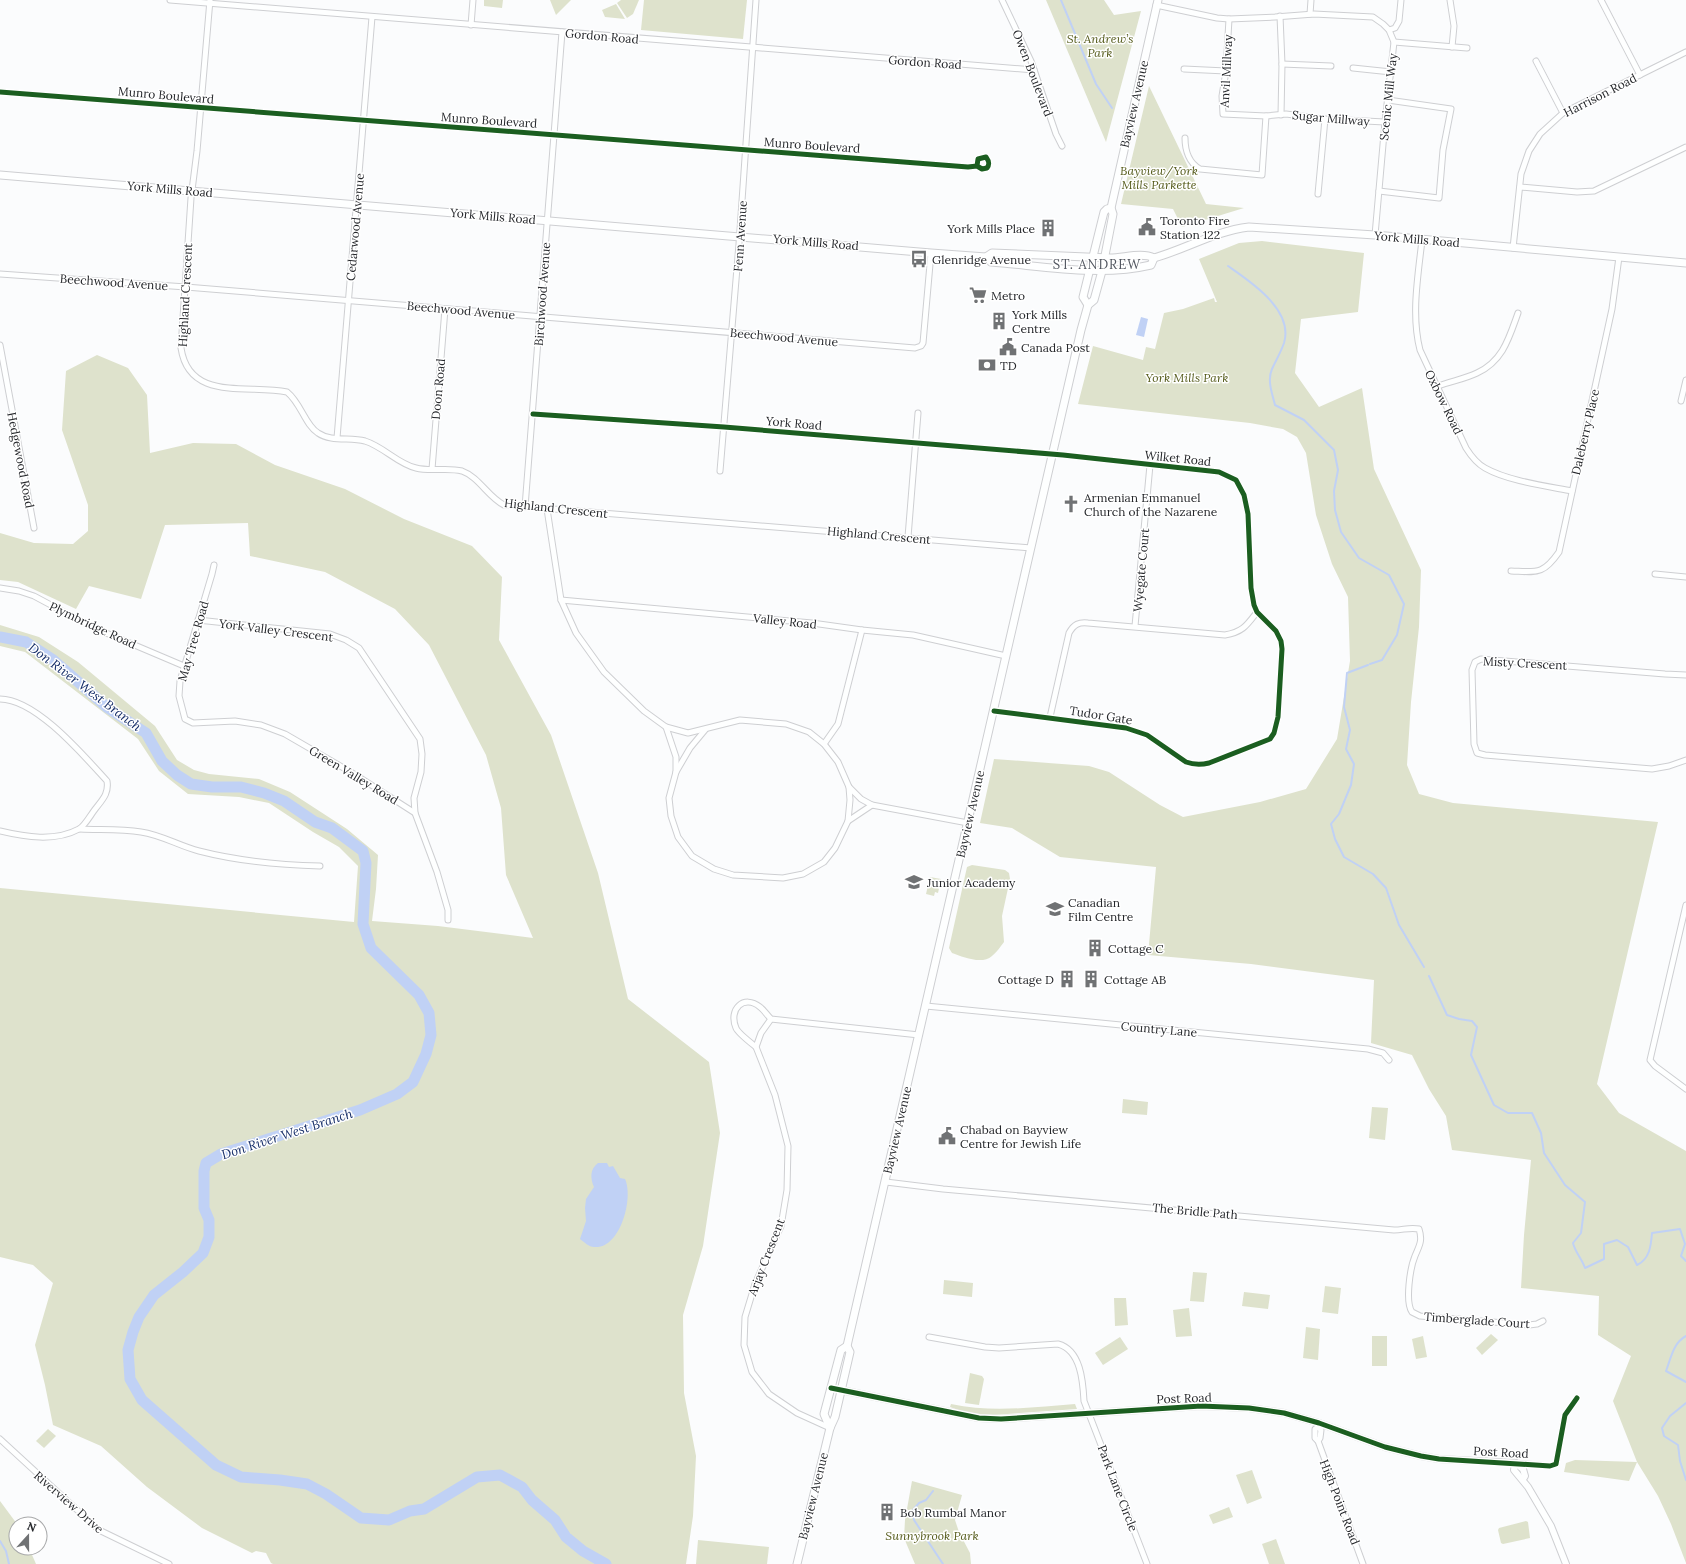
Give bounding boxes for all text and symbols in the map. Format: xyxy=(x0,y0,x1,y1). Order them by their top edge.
street label: Gordon Road xyxy=(565,25,639,47)
street label: Owen Boulevard xyxy=(1010,27,1056,119)
park label: St. Andrew’s Park xyxy=(1067,31,1133,60)
street label: Anvil Millway xyxy=(1217,33,1235,109)
street label: Gordon Road xyxy=(888,52,962,72)
street label: Scenic Mill Way xyxy=(1376,52,1400,141)
street label: Bayview Avenue xyxy=(1117,58,1151,149)
street label: Harrison Road xyxy=(1561,70,1639,120)
street label: Munro Boulevard xyxy=(117,83,215,107)
street label: Sugar Millway xyxy=(1292,107,1371,129)
street label: Munro Boulevard xyxy=(440,109,538,131)
street label: Munro Boulevard xyxy=(763,134,861,156)
park label: Bayview/York Mills Parkette xyxy=(1120,163,1198,192)
street label: Cedarwood Avenue xyxy=(343,172,367,281)
street label: York Mills Road xyxy=(126,178,213,200)
street label: Fenn Avenue xyxy=(730,199,750,272)
street label: York Mills Road xyxy=(449,205,536,227)
place label: Toronto Fire Station 122 xyxy=(1160,213,1230,242)
public building icon: Toronto Fire Station 122 xyxy=(1137,217,1157,237)
building icon: York Mills Place xyxy=(1038,218,1058,238)
place label: York Mills Place xyxy=(946,221,1035,236)
street label: York Mills Road xyxy=(1373,228,1460,250)
street label: York Mills Road xyxy=(772,231,859,253)
street label: Birchwood Avenue xyxy=(531,241,553,346)
street label: Highland Crescent xyxy=(175,242,195,347)
bus stop icon: Glenridge Avenue xyxy=(909,249,929,269)
place label: Glenridge Avenue xyxy=(932,252,1031,267)
district label: ST. ANDREW xyxy=(1053,256,1141,273)
street label: Beechwood Avenue xyxy=(59,271,169,293)
supermarket icon: Metro xyxy=(968,285,988,305)
place label: Metro xyxy=(991,288,1025,303)
street label: Beechwood Avenue xyxy=(406,298,516,322)
place label: York Mills Centre xyxy=(1011,307,1067,336)
building icon: York Mills Centre xyxy=(989,311,1009,331)
street label: Beechwood Avenue xyxy=(729,325,839,349)
public building icon: Canada Post xyxy=(998,337,1018,357)
place label: Canada Post xyxy=(1021,340,1090,355)
bank icon: TD xyxy=(977,355,997,375)
street label: Doon Road xyxy=(428,358,448,420)
place label: TD xyxy=(1000,358,1017,373)
street label: Oxbow Road xyxy=(1422,367,1466,437)
park label: York Mills Park xyxy=(1146,370,1228,385)
street label: Daleberry Place xyxy=(1568,387,1602,477)
street label: Hedgewood Road xyxy=(4,411,38,509)
street label: York Road xyxy=(764,413,823,433)
street label: Wilket Road xyxy=(1144,447,1212,469)
place label: Armenian Emmanuel Church of the Nazarene xyxy=(1083,490,1218,519)
church icon: Armenian Emmanuel Church of the Nazarene xyxy=(1061,494,1081,514)
street label: Highland Crescent xyxy=(503,495,609,521)
street label: Highland Crescent xyxy=(827,523,932,547)
street label: Wyegate Court xyxy=(1130,527,1152,613)
street label: Plymbridge Road xyxy=(47,598,139,652)
street label: May Tree Road xyxy=(174,599,212,683)
street label: Valley Road xyxy=(751,610,818,632)
street label: York Valley Crescent xyxy=(217,615,334,644)
water label: Don River West Branch xyxy=(25,639,145,735)
street label: Misty Crescent xyxy=(1483,653,1568,673)
street label: Tudor Gate xyxy=(1068,703,1134,727)
street label: Green Valley Road xyxy=(307,742,401,808)
street label: Bayview Avenue xyxy=(953,768,987,859)
school or university icon: Junior Academy xyxy=(904,872,924,892)
place label: Junior Academy xyxy=(926,875,1016,890)
place label: Canadian Film Centre xyxy=(1068,895,1134,924)
school or university icon: Canadian Film Centre xyxy=(1045,899,1065,919)
building icon: Cottage C xyxy=(1085,938,1105,958)
place label: Cottage C xyxy=(1108,941,1164,956)
building icon: Cottage D xyxy=(1057,969,1077,989)
building icon: Cottage AB xyxy=(1081,969,1101,989)
place label: Cottage D xyxy=(998,972,1054,987)
place label: Cottage AB xyxy=(1104,972,1166,987)
street label: Country Lane xyxy=(1120,1018,1198,1040)
street label: Bayview Avenue xyxy=(880,1084,914,1175)
water label: Don River West Branch xyxy=(219,1105,355,1163)
place label: Chabad on Bayview Centre for Jewish Life xyxy=(960,1122,1082,1151)
public building icon: Chabad on Bayview Centre for Jewish Life xyxy=(937,1126,957,1146)
street label: The Bridle Path xyxy=(1152,1200,1238,1222)
street label: Arjay Crescent xyxy=(744,1216,788,1299)
street label: Timberglade Court xyxy=(1424,1309,1531,1331)
street label: Post Road xyxy=(1156,1390,1212,1406)
street label: Park Lane Circle xyxy=(1095,1443,1142,1534)
street label: Post Road xyxy=(1473,1443,1529,1461)
street label: Bayview Avenue xyxy=(795,1450,831,1541)
street label: High Point Road xyxy=(1317,1457,1363,1547)
street label: Riverview Drive xyxy=(31,1468,107,1537)
building icon: Bob Rumbal Manor xyxy=(877,1502,897,1522)
place label: Bob Rumbal Manor xyxy=(900,1505,1007,1520)
north arrow xyxy=(8,1516,48,1556)
text: N xyxy=(25,1519,39,1535)
park label: Sunnybrook Park xyxy=(885,1528,979,1543)

